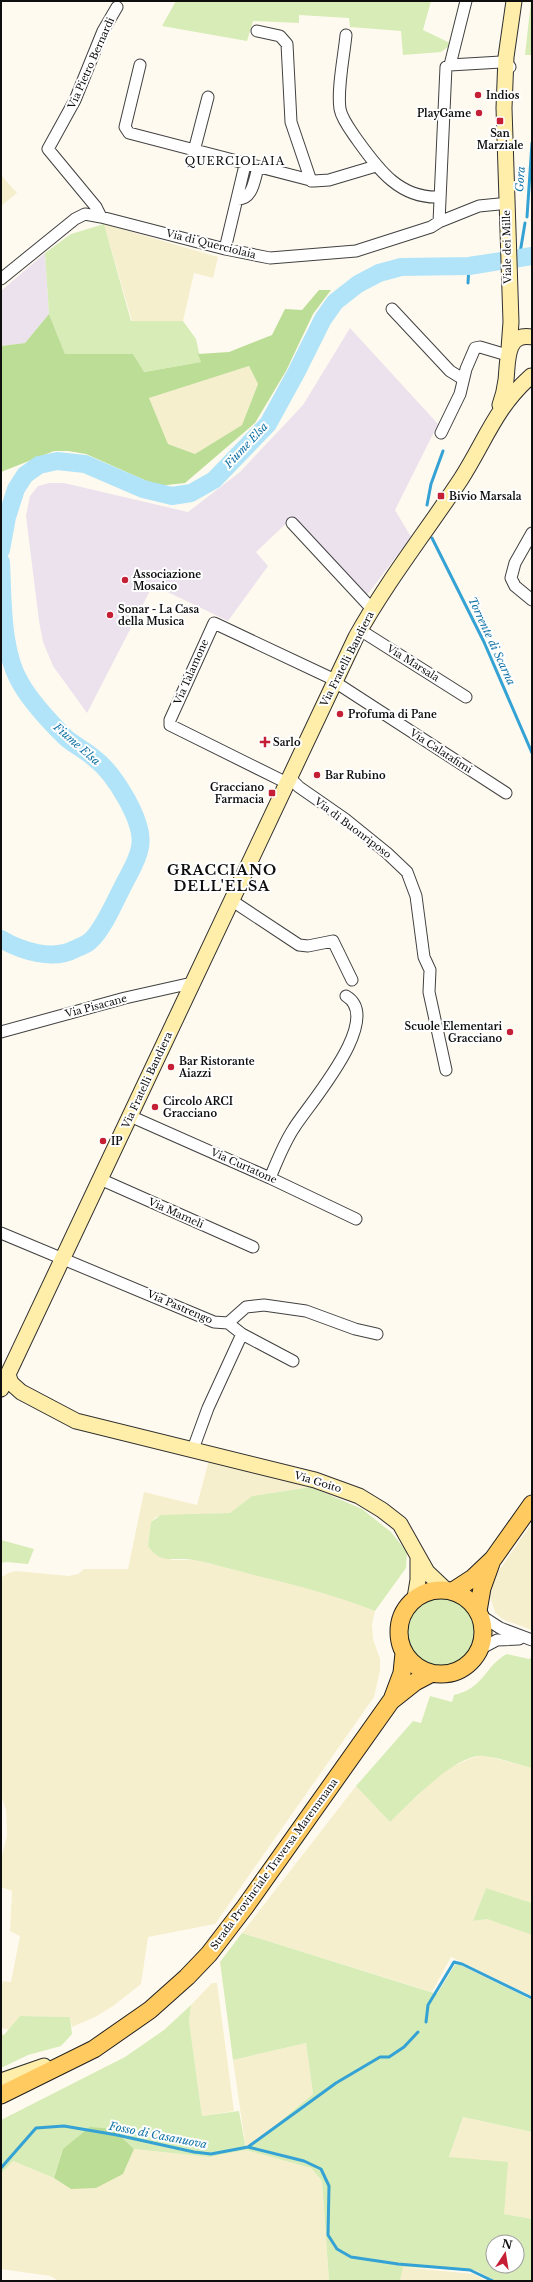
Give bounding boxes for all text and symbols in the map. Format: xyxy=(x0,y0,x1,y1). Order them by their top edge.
street label: Via Pietro Bernardi xyxy=(65,15,117,112)
place label: Indios xyxy=(486,89,520,102)
marker: Indios xyxy=(473,90,483,100)
place label: PlayGame xyxy=(417,107,471,120)
marker: PlayGame xyxy=(474,108,484,118)
marker: San Marziale xyxy=(495,116,505,126)
place label: San Marziale xyxy=(477,127,523,152)
district label: QUERCIOLAIA xyxy=(185,154,285,168)
water label: Gora xyxy=(512,166,528,192)
street label: Viale dei Mille xyxy=(500,210,514,285)
street label: Via di Querciolaia xyxy=(164,226,258,262)
water label: Fiume Elsa xyxy=(221,419,271,471)
place label: Bivio Marsala xyxy=(449,490,522,503)
marker: Bivio Marsala xyxy=(436,491,446,501)
place label: Associazione Mosaico xyxy=(132,568,201,593)
marker: Associazione Mosaico xyxy=(120,575,130,585)
water label: Torrente di Scarna xyxy=(465,595,519,687)
place label: Sonar - La Casa della Musica xyxy=(118,603,200,628)
street label: Via Fratelli Bandiera xyxy=(317,609,377,710)
marker: Sonar - La Casa della Musica xyxy=(105,610,115,620)
street label: Via Talamone xyxy=(170,637,211,708)
street label: Via Marsala xyxy=(383,641,442,685)
place label: Profuma di Pane xyxy=(348,708,437,721)
marker: Profuma di Pane xyxy=(335,709,345,719)
water label: Fiume Elsa xyxy=(50,719,103,768)
street label: Via Calatafimi xyxy=(407,725,475,776)
place label: Sarlo xyxy=(273,736,301,749)
marker: Sarlo xyxy=(260,737,270,747)
place label: Bar Rubino xyxy=(325,769,386,782)
marker: Bar Rubino xyxy=(312,770,322,780)
place label: Gracciano Farmacia xyxy=(210,781,264,806)
marker: Gracciano Farmacia xyxy=(267,788,277,798)
street label: Via di Buonriposo xyxy=(311,794,394,861)
district label: GRACCIANO DELL'ELSA xyxy=(167,861,277,895)
street label: Via Pisacane xyxy=(63,991,129,1021)
place label: Scuole Elementari Gracciano xyxy=(405,1020,502,1045)
marker: Scuole Elementari Gracciano xyxy=(505,1027,515,1037)
street label: Via Fratelli Bandiera xyxy=(119,1029,175,1131)
place label: Bar Ristorante Aiazzi xyxy=(178,1055,255,1080)
marker: Bar Ristorante Aiazzi xyxy=(166,1062,176,1072)
place label: Circolo ARCI Gracciano xyxy=(163,1095,233,1120)
marker: Circolo ARCI Gracciano xyxy=(150,1102,160,1112)
place label: IP xyxy=(111,1135,122,1148)
marker: IP xyxy=(98,1136,108,1146)
street label: Via Curtatone xyxy=(208,1145,279,1187)
street label: Via Mameli xyxy=(145,1195,206,1231)
street label: Via Pastrengo xyxy=(144,1287,215,1327)
street label: Via Goito xyxy=(292,1468,343,1495)
street label: Strada Provinciale Traversa Maremmana xyxy=(207,1775,341,1952)
water label: Fosso di Casanuova xyxy=(107,2118,208,2151)
north arrow xyxy=(485,2234,525,2274)
text: N xyxy=(501,2236,514,2252)

